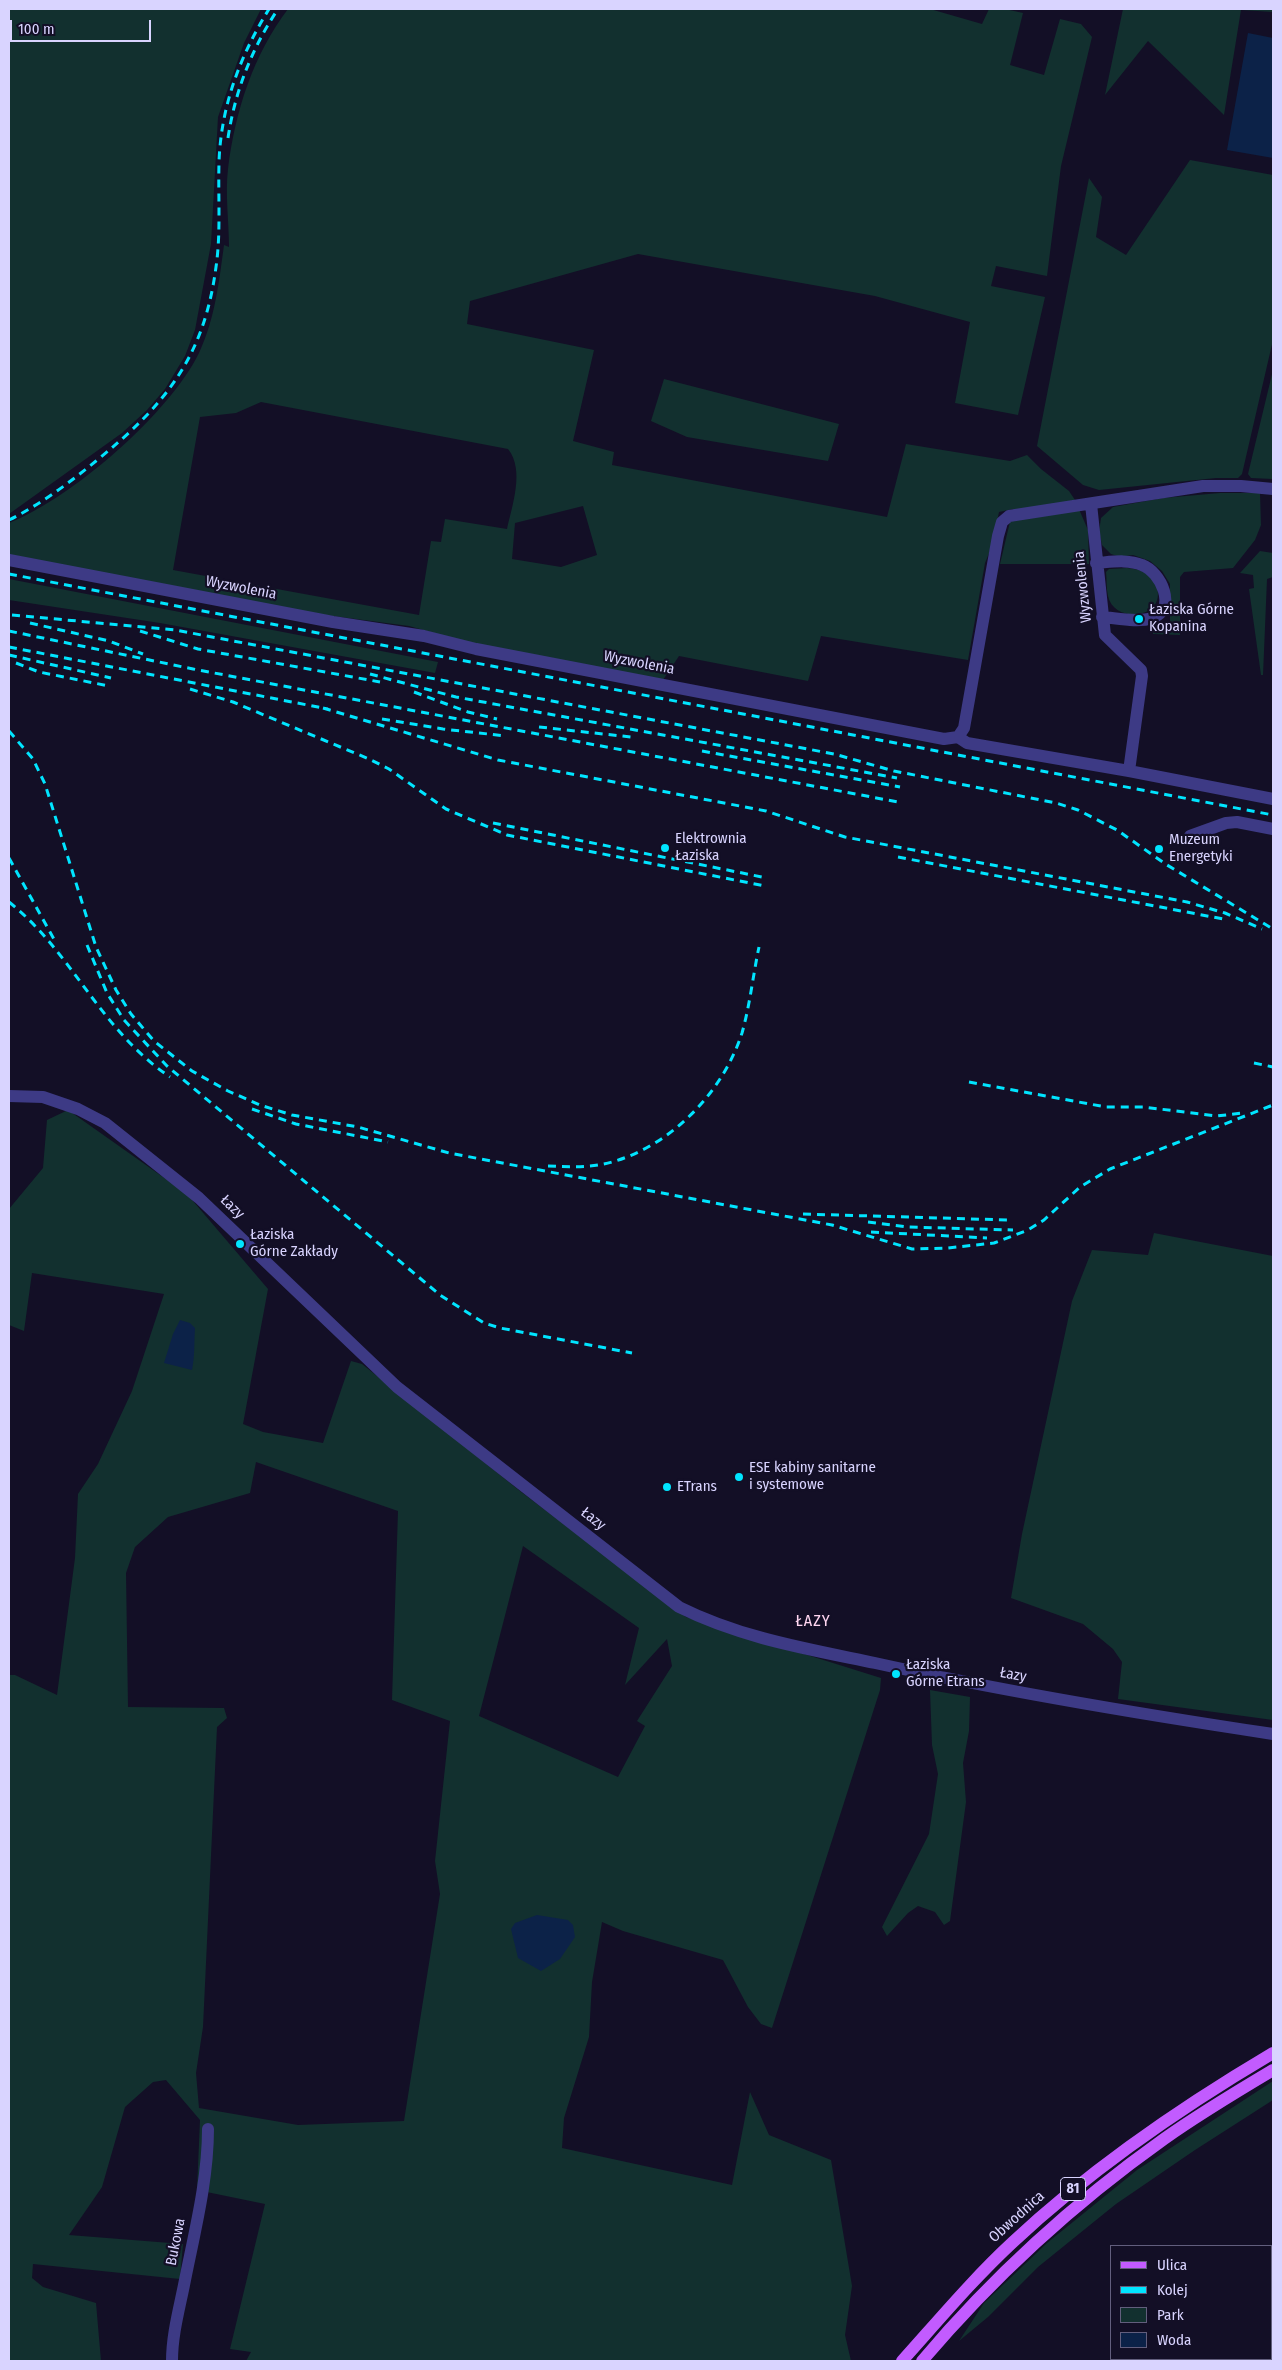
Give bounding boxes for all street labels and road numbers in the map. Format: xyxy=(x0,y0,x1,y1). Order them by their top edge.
street label: Wyzwolenia xyxy=(1070,550,1096,624)
street label: Wyzwolenia xyxy=(204,572,278,604)
street label: Wyzwolenia xyxy=(602,647,676,679)
street label: Łazy xyxy=(216,1191,248,1223)
street label: Łazy xyxy=(577,1504,609,1534)
street label: Łazy xyxy=(998,1664,1028,1686)
road number: 81 xyxy=(1060,2178,1086,2200)
street label: Obwodnica xyxy=(986,2187,1048,2247)
street label: Bukowa xyxy=(163,2217,189,2267)

